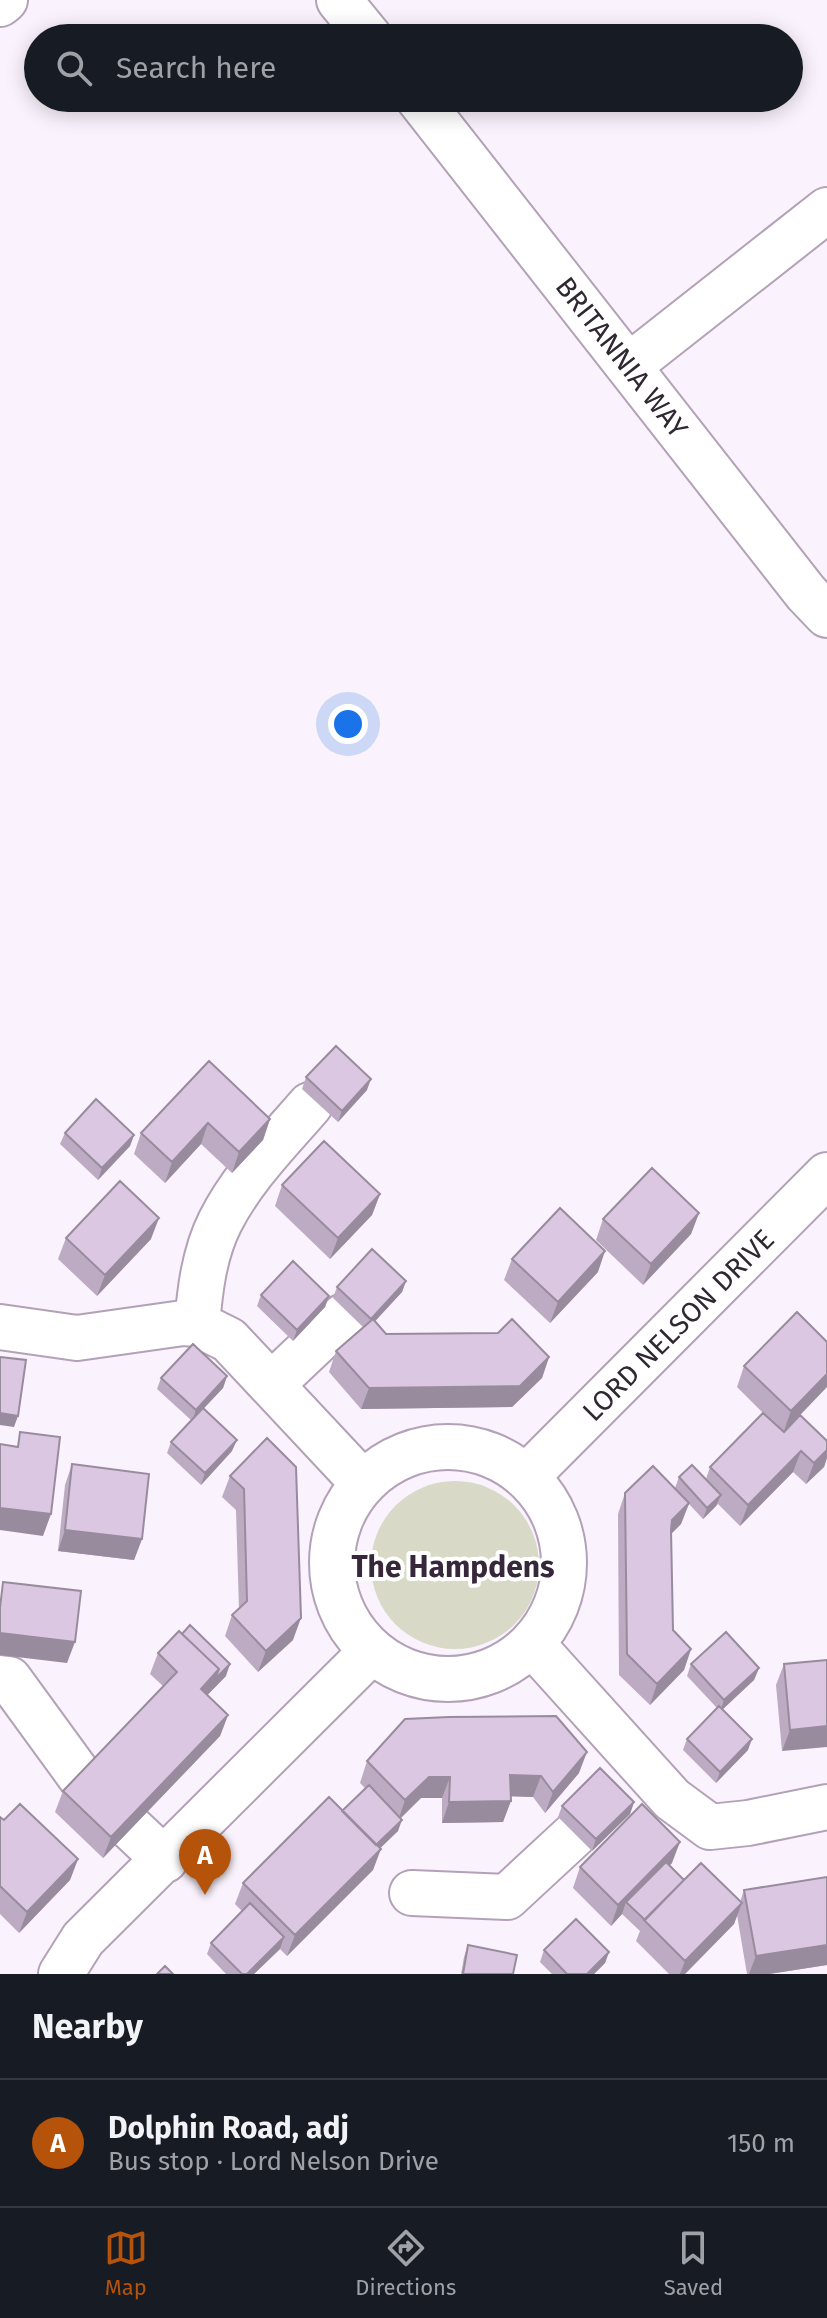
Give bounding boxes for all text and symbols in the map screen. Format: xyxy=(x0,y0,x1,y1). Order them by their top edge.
search box xyxy=(24,24,803,112)
icon: search xyxy=(52,46,96,90)
text: Search here xyxy=(116,50,276,86)
street label: BRITANNIA WAY xyxy=(549,271,695,445)
your location xyxy=(328,704,368,744)
street label: LORD NELSON DRIVE xyxy=(576,1223,781,1428)
district label: The Hampdens xyxy=(351,1549,555,1585)
pin: A xyxy=(179,1829,231,1895)
text: Nearby xyxy=(32,2006,143,2047)
text: Dolphin Road, adj xyxy=(108,2110,349,2146)
text: A xyxy=(50,2128,66,2159)
text: 150 m xyxy=(727,2128,795,2159)
text: Bus stop · Lord Nelson Drive xyxy=(108,2146,439,2177)
tab: Map xyxy=(104,2226,148,2301)
tab: Directions xyxy=(355,2226,456,2301)
tab: Saved xyxy=(664,2226,723,2301)

